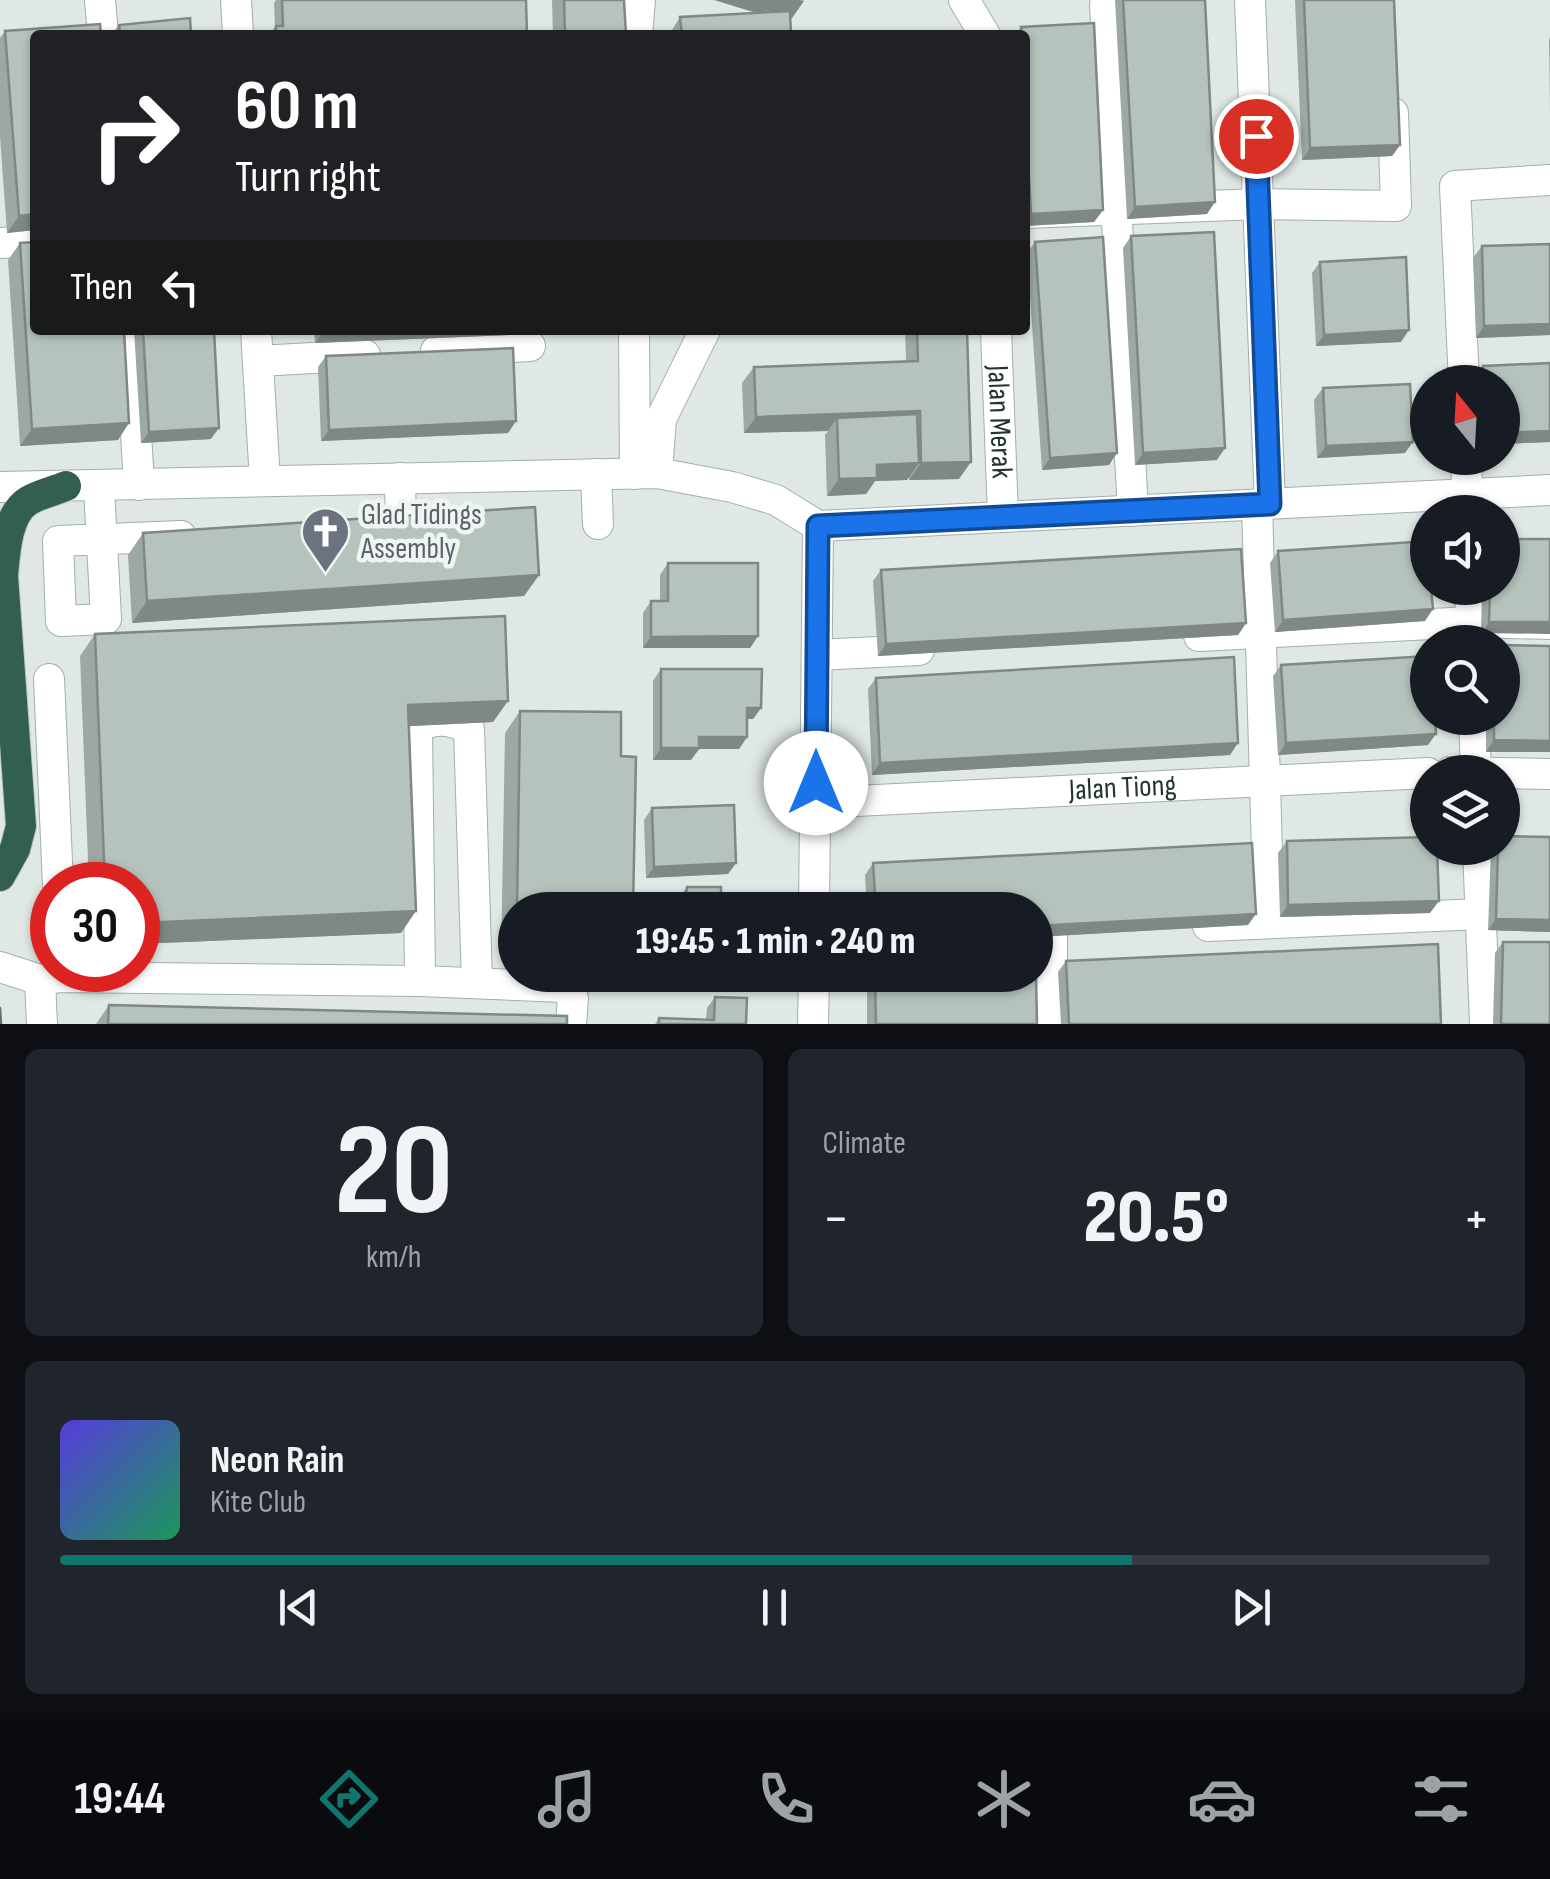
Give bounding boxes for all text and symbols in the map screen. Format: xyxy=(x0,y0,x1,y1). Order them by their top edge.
text: 60 m xyxy=(235,65,359,149)
icon: right xyxy=(70,70,200,200)
pin xyxy=(1214,94,1299,179)
icon: arrive xyxy=(1229,109,1284,164)
text: Turn right xyxy=(235,150,381,205)
icon: left xyxy=(153,260,208,315)
text: Then xyxy=(70,265,133,310)
street label: Jalan Merak xyxy=(979,364,1020,480)
north arrow xyxy=(1410,365,1520,475)
map controls xyxy=(1410,365,1520,865)
button: sound xyxy=(1410,495,1520,605)
place label: Glad Tidings Assembly xyxy=(360,497,482,567)
church icon: Glad Tidings Assembly xyxy=(300,506,352,574)
button: search xyxy=(1410,625,1520,735)
position arrow xyxy=(764,731,868,835)
button: layers xyxy=(1410,755,1520,865)
street label: Jalan Tiong xyxy=(1067,767,1177,809)
speed limit sign: 30 xyxy=(30,862,160,992)
text: 19:45 · 1 min · 240 m xyxy=(636,919,915,964)
text: 20 xyxy=(334,1095,453,1251)
text: Climate xyxy=(823,1124,906,1163)
text: 20.5° xyxy=(1083,1173,1229,1264)
text: − xyxy=(823,1186,849,1253)
text: + xyxy=(1463,1186,1490,1253)
text: km/h xyxy=(366,1238,421,1277)
text: Neon Rain xyxy=(210,1438,344,1483)
text: Kite Club xyxy=(210,1483,306,1522)
icon: previous xyxy=(271,1580,326,1635)
icon: pause xyxy=(747,1580,802,1635)
icon: next xyxy=(1224,1580,1279,1635)
icon: directions xyxy=(314,1764,384,1834)
icon: music xyxy=(532,1764,602,1834)
icon: phone xyxy=(751,1764,821,1834)
icon: climate xyxy=(969,1764,1039,1834)
icon: car xyxy=(1187,1764,1257,1834)
icon: filters xyxy=(1406,1764,1476,1834)
text: 19:44 xyxy=(74,1772,165,1827)

